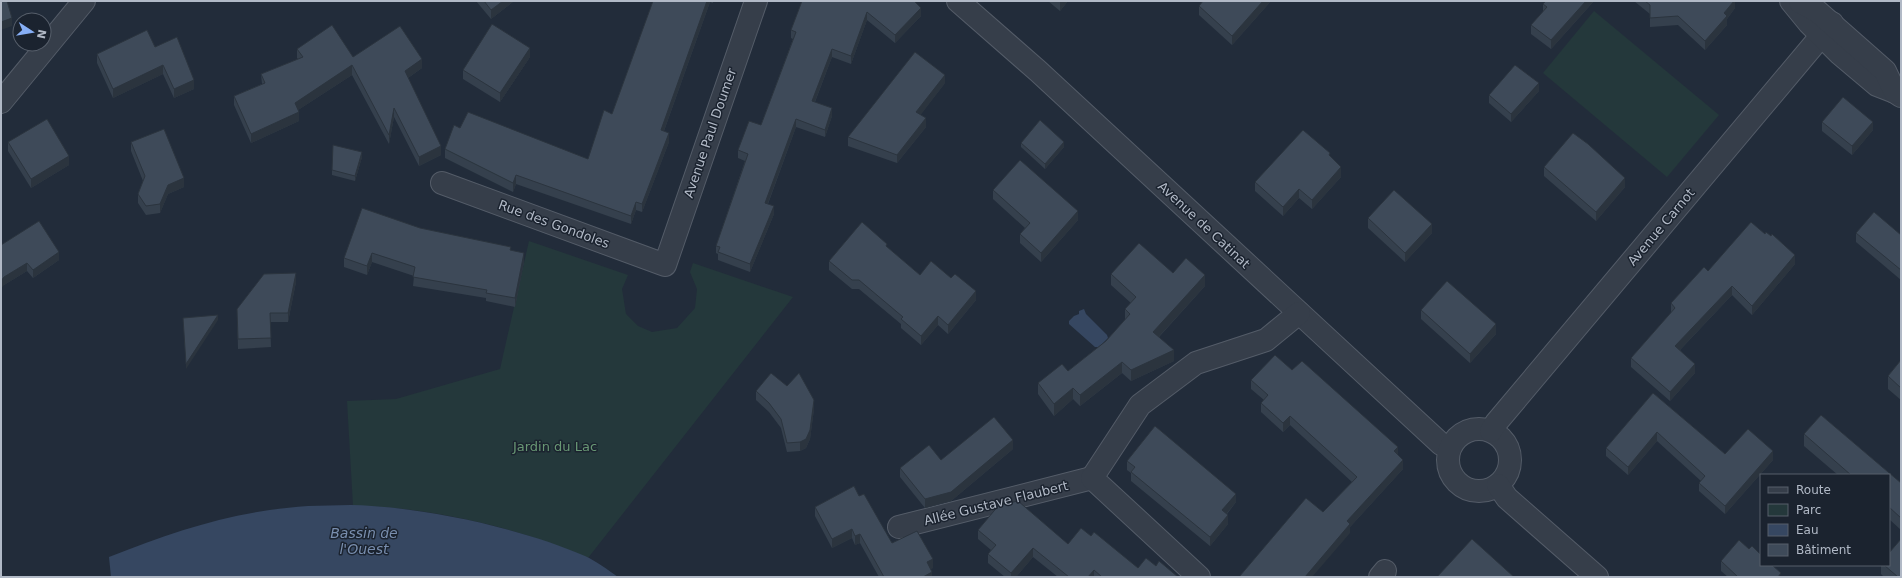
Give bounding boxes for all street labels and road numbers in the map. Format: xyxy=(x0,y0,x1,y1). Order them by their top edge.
street label: Avenue Paul Doumer xyxy=(681,66,739,200)
street label: Avenue de Catinat xyxy=(1155,179,1253,271)
street label: Avenue Carnot xyxy=(1624,185,1698,269)
street label: Rue des Gondoles xyxy=(497,197,612,251)
street label: Allée Gustave Flaubert xyxy=(922,478,1070,528)

